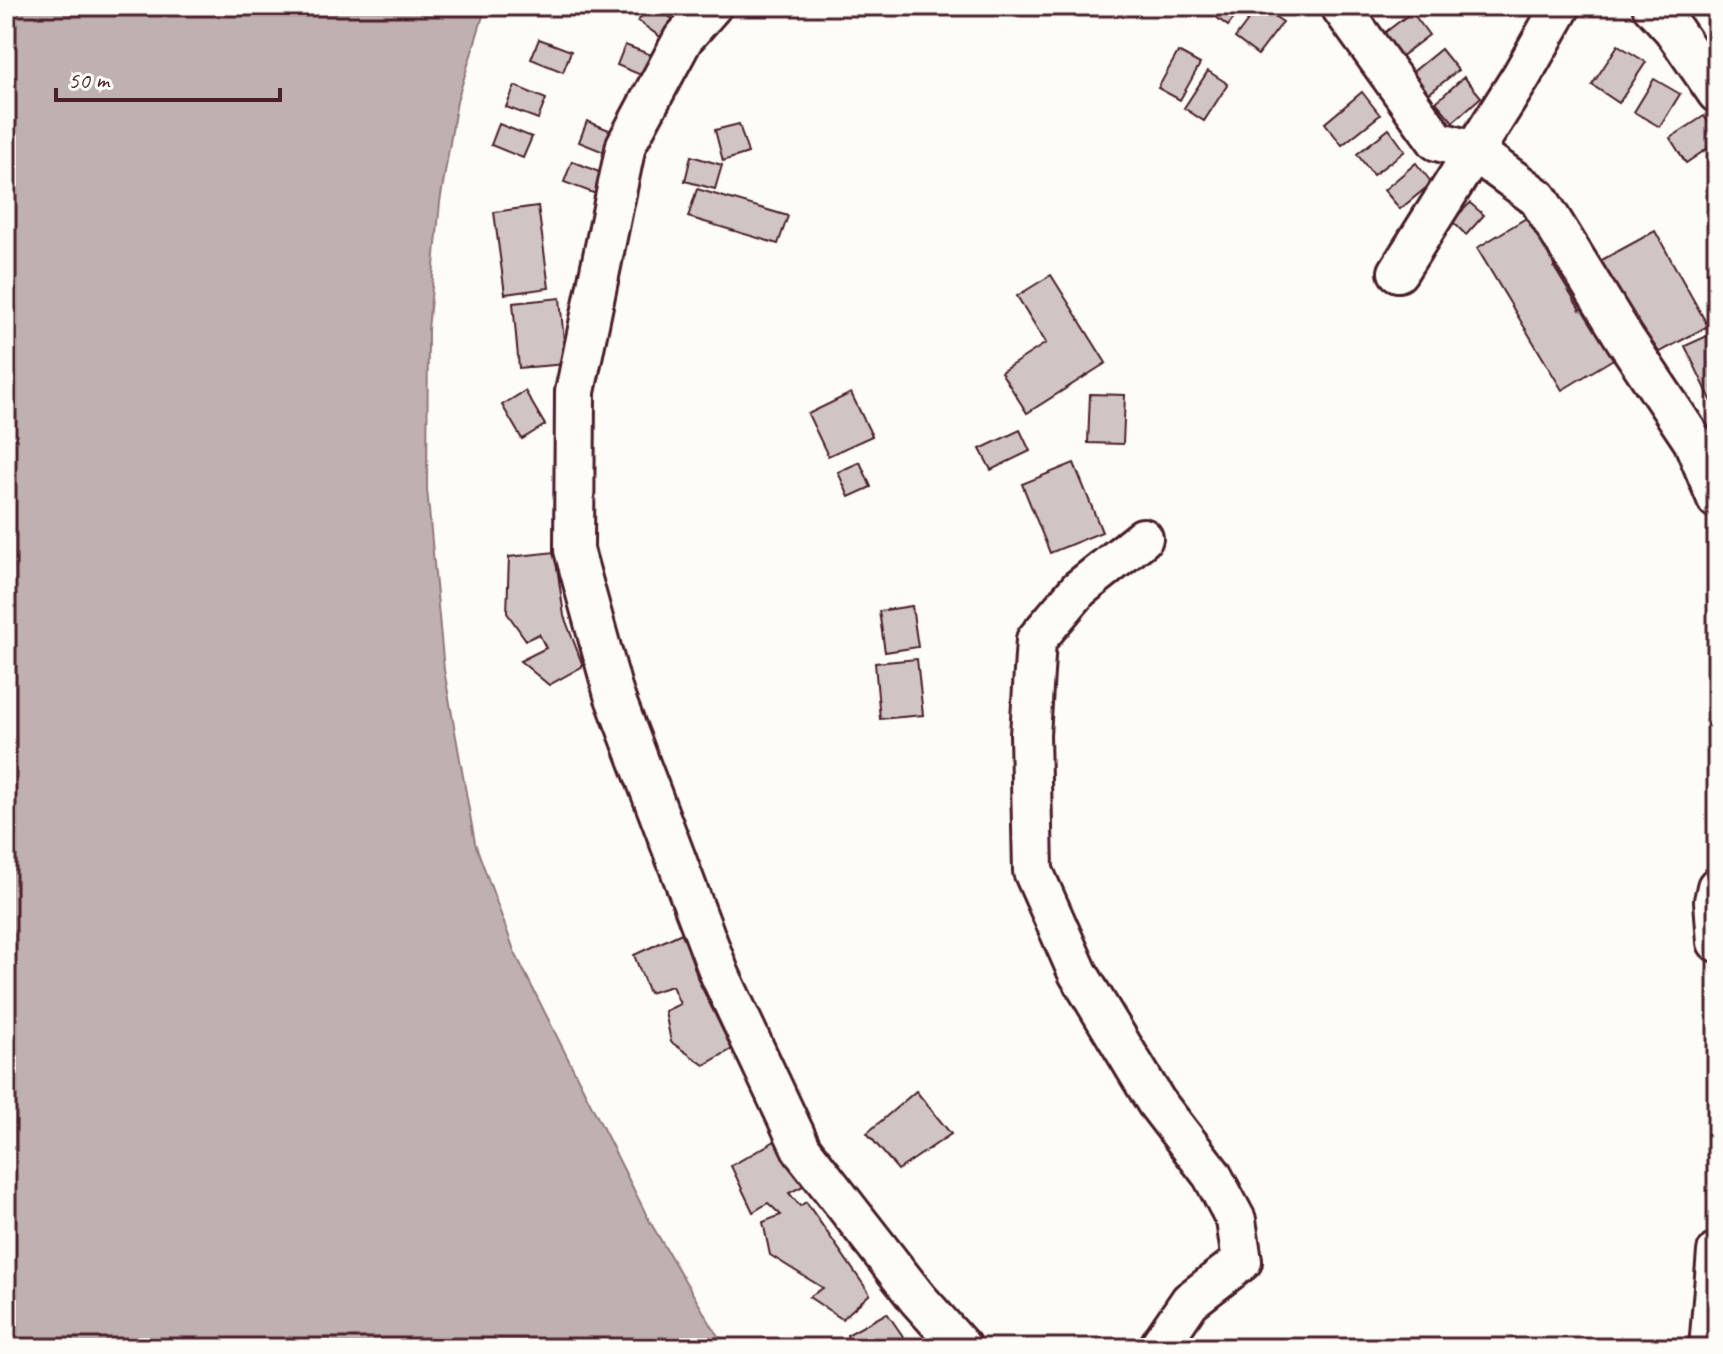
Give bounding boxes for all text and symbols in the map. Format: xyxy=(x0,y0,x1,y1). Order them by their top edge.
scale bar xyxy=(56,52,280,102)
text: 50 m xyxy=(68,65,111,95)

